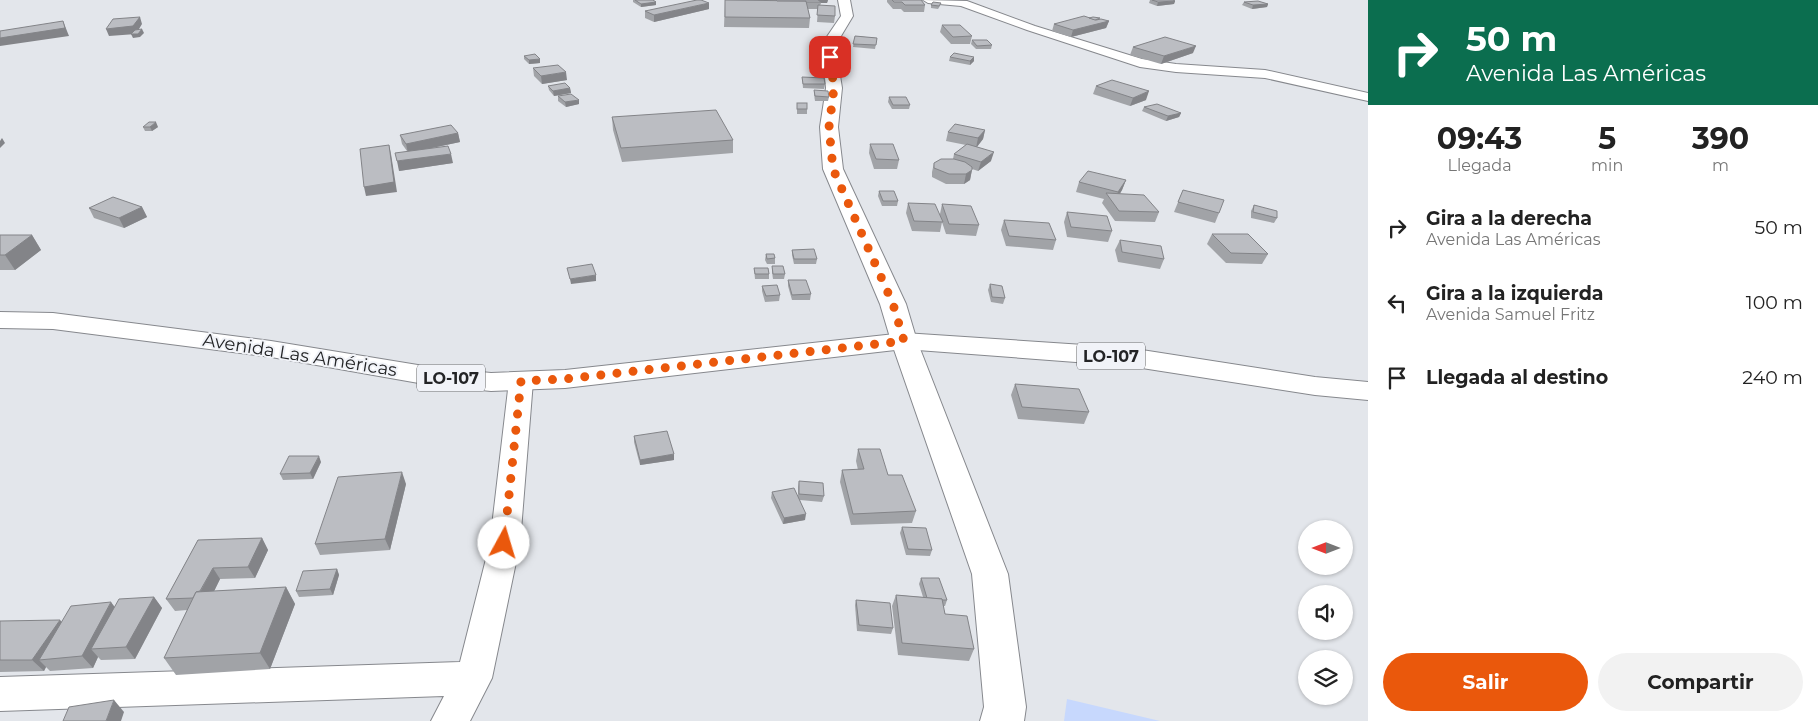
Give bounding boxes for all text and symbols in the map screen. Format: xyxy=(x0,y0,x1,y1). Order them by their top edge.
text: 50 m xyxy=(1466,17,1557,60)
icon: right xyxy=(1383,20,1448,85)
pin xyxy=(809,36,851,78)
icon: arrive xyxy=(816,43,844,71)
text: Avenida Las Américas xyxy=(1466,60,1706,87)
text: 09:43 xyxy=(1437,120,1522,157)
text: 5 xyxy=(1598,120,1616,157)
text: 390 xyxy=(1692,120,1749,157)
text: Llegada xyxy=(1448,156,1512,175)
text: min xyxy=(1591,156,1623,175)
text: m xyxy=(1712,156,1729,175)
text: Gira a la derecha xyxy=(1426,207,1592,230)
icon: right xyxy=(1383,214,1411,242)
text: 50 m xyxy=(1755,216,1803,239)
text: Avenida Las Américas xyxy=(1426,230,1601,249)
text: Gira a la izquierda xyxy=(1426,282,1604,305)
icon: left xyxy=(1383,289,1411,317)
text: 100 m xyxy=(1746,291,1803,314)
text: Avenida Samuel Fritz xyxy=(1426,305,1595,324)
street label: Avenida Las Américas xyxy=(201,329,399,381)
road number: LO-107 xyxy=(1077,342,1145,370)
road number: LO-107 xyxy=(417,364,485,392)
icon: arrive xyxy=(1383,364,1411,392)
text: Llegada al destino xyxy=(1426,366,1608,389)
text: 240 m xyxy=(1742,366,1803,389)
position arrow xyxy=(477,516,529,568)
north arrow xyxy=(1298,520,1352,575)
map controls xyxy=(1298,520,1353,705)
button: sound xyxy=(1298,585,1353,640)
button: layers xyxy=(1298,650,1353,705)
button: Salir xyxy=(1383,653,1588,711)
button: Compartir xyxy=(1598,653,1803,711)

